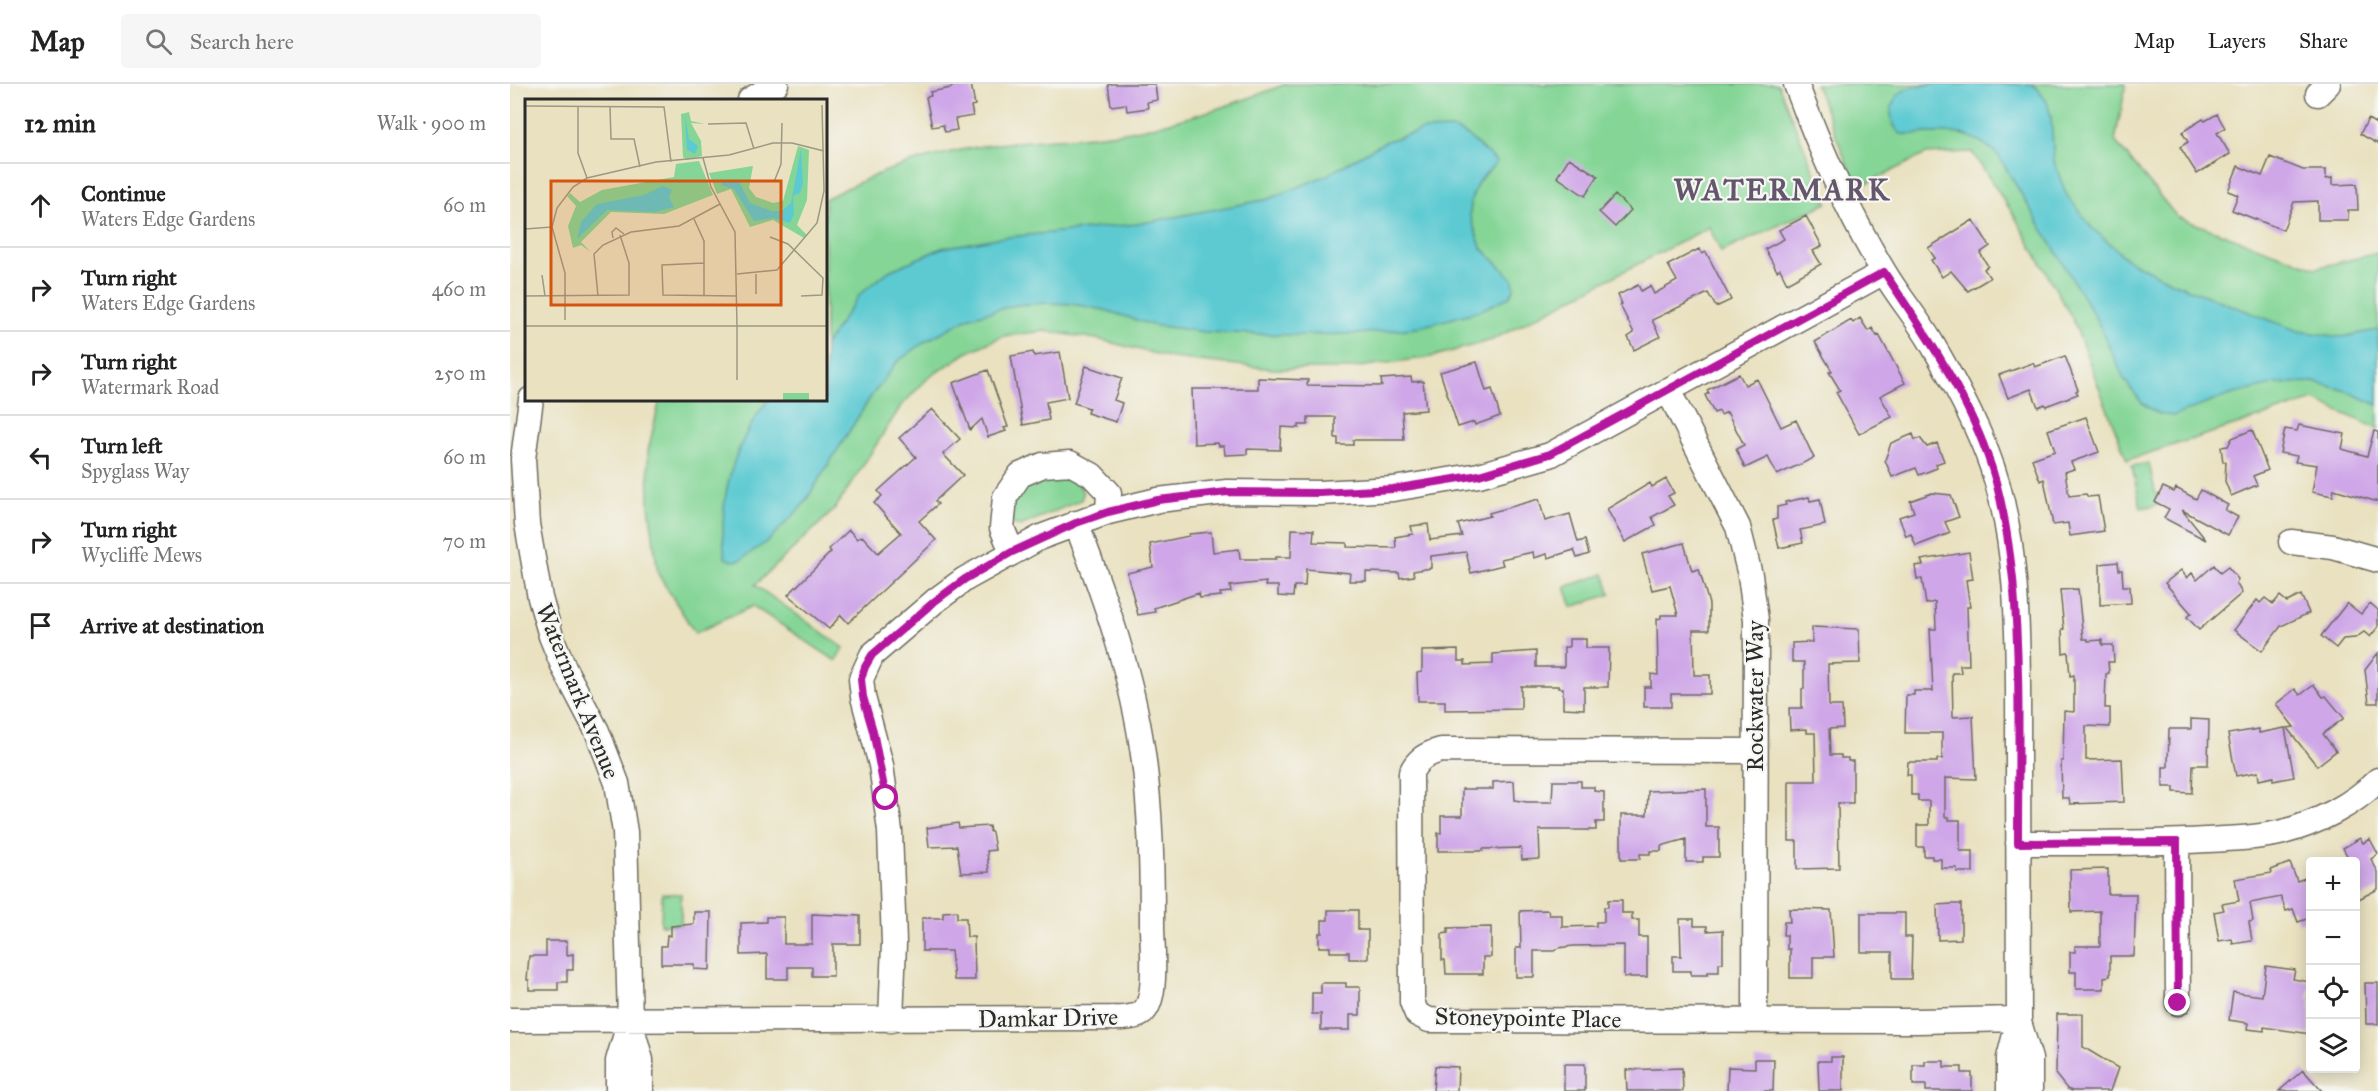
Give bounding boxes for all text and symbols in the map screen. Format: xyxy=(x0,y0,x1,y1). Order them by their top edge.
search box xyxy=(121,14,541,68)
text: Map xyxy=(30,24,85,59)
icon: search xyxy=(142,25,175,58)
text: Search here xyxy=(190,28,294,55)
text: Map xyxy=(2134,28,2175,54)
text: Layers xyxy=(2208,28,2266,54)
text: Share xyxy=(2299,28,2348,54)
inset map xyxy=(525,99,826,400)
text: 12 min xyxy=(24,107,96,139)
text: Walk · 900 m xyxy=(377,111,486,135)
district label: WATERMARK xyxy=(1674,172,1891,208)
text: Continue xyxy=(81,180,166,207)
icon: ahead xyxy=(24,189,57,222)
text: 60 m xyxy=(443,193,486,217)
text: Waters Edge Gardens xyxy=(81,207,255,231)
text: Turn right xyxy=(81,264,177,291)
icon: right xyxy=(24,273,57,306)
text: 460 m xyxy=(432,277,486,301)
text: Waters Edge Gardens xyxy=(81,291,255,315)
text: Turn right xyxy=(81,348,177,375)
icon: right xyxy=(24,357,57,390)
text: 250 m xyxy=(434,361,486,385)
text: Watermark Road xyxy=(81,375,219,399)
text: Turn left xyxy=(81,432,163,459)
icon: left xyxy=(24,441,57,474)
text: 60 m xyxy=(443,445,486,469)
text: Spyglass Way xyxy=(81,459,189,483)
text: Turn right xyxy=(81,516,177,543)
icon: right xyxy=(24,525,57,558)
text: 70 m xyxy=(443,529,486,553)
text: Wycliffe Mews xyxy=(81,543,202,567)
street label: Watermark Avenue xyxy=(529,599,627,783)
icon: arrive xyxy=(24,609,57,642)
text: Arrive at destination xyxy=(81,612,264,639)
street label: Rockwater Way xyxy=(1740,620,1770,772)
route start xyxy=(872,784,898,810)
map controls xyxy=(2306,857,2360,1073)
button: + xyxy=(2306,857,2360,911)
button: − xyxy=(2306,911,2360,965)
button: locate xyxy=(2306,965,2360,1019)
route end xyxy=(2164,989,2190,1015)
street label: Stoneypointe Place xyxy=(1434,1001,1622,1035)
street label: Damkar Drive xyxy=(978,1002,1118,1034)
button: layers xyxy=(2306,1019,2360,1073)

